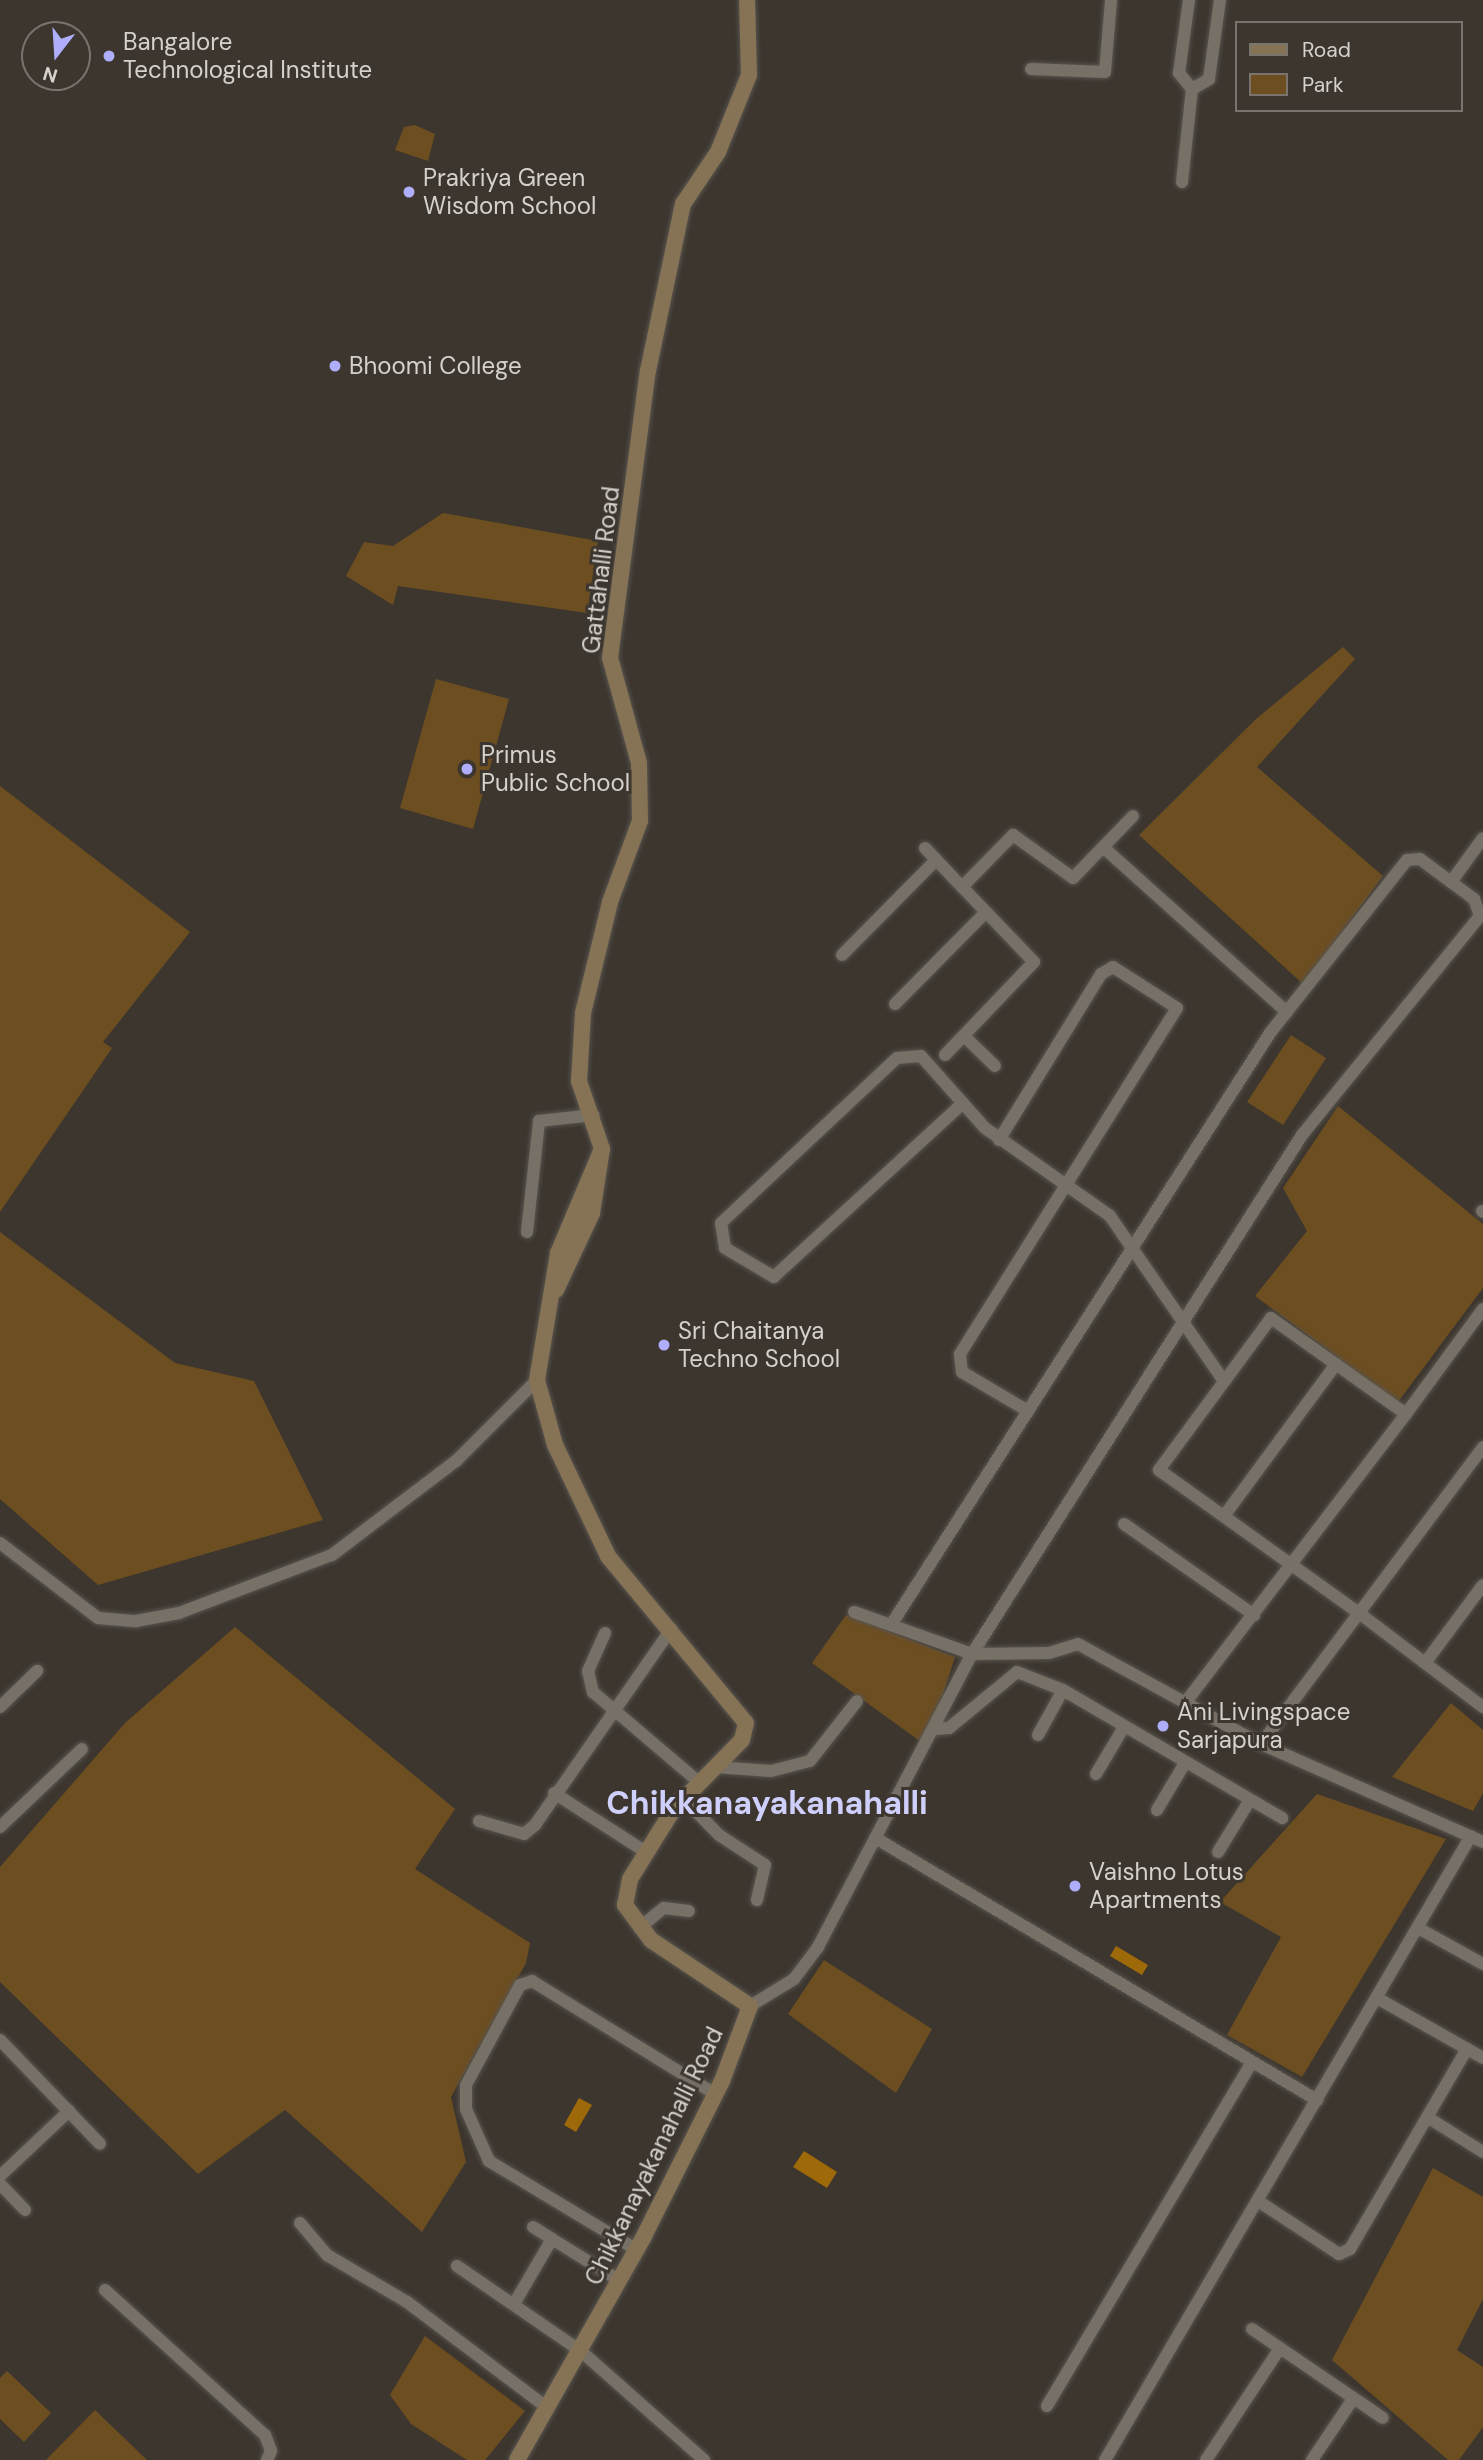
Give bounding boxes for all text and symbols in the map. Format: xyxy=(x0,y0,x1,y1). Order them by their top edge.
north arrow xyxy=(21,21,91,91)
legend xyxy=(1234,21,1462,112)
place label: Bangalore Technological Institute xyxy=(123,28,372,84)
text: Road xyxy=(1302,36,1351,64)
marker: Bangalore Technological Institute xyxy=(101,48,117,64)
text: N xyxy=(40,61,61,89)
text: Park xyxy=(1302,71,1343,99)
place label: Prakriya Green Wisdom School xyxy=(423,164,596,220)
marker: Prakriya Green Wisdom School xyxy=(401,184,417,200)
place label: Bhoomi College xyxy=(349,352,522,380)
marker: Bhoomi College xyxy=(327,358,343,374)
street label: Gattahalli Road xyxy=(576,485,626,655)
place label: Primus Public School xyxy=(481,741,630,797)
marker: Primus Public School xyxy=(459,761,475,777)
place label: Sri Chaitanya Techno School xyxy=(678,1317,840,1373)
marker: Sri Chaitanya Techno School xyxy=(656,1337,672,1353)
place label: Ani Livingspace Sarjapura xyxy=(1177,1698,1350,1754)
marker: Ani Livingspace Sarjapura xyxy=(1155,1718,1171,1734)
district label: Chikkanayakanahalli xyxy=(606,1784,928,1822)
place label: Vaishno Lotus Apartments xyxy=(1089,1858,1244,1914)
marker: Vaishno Lotus Apartments xyxy=(1067,1878,1083,1894)
street label: Chikkanayakanahalli Road xyxy=(579,2022,729,2290)

